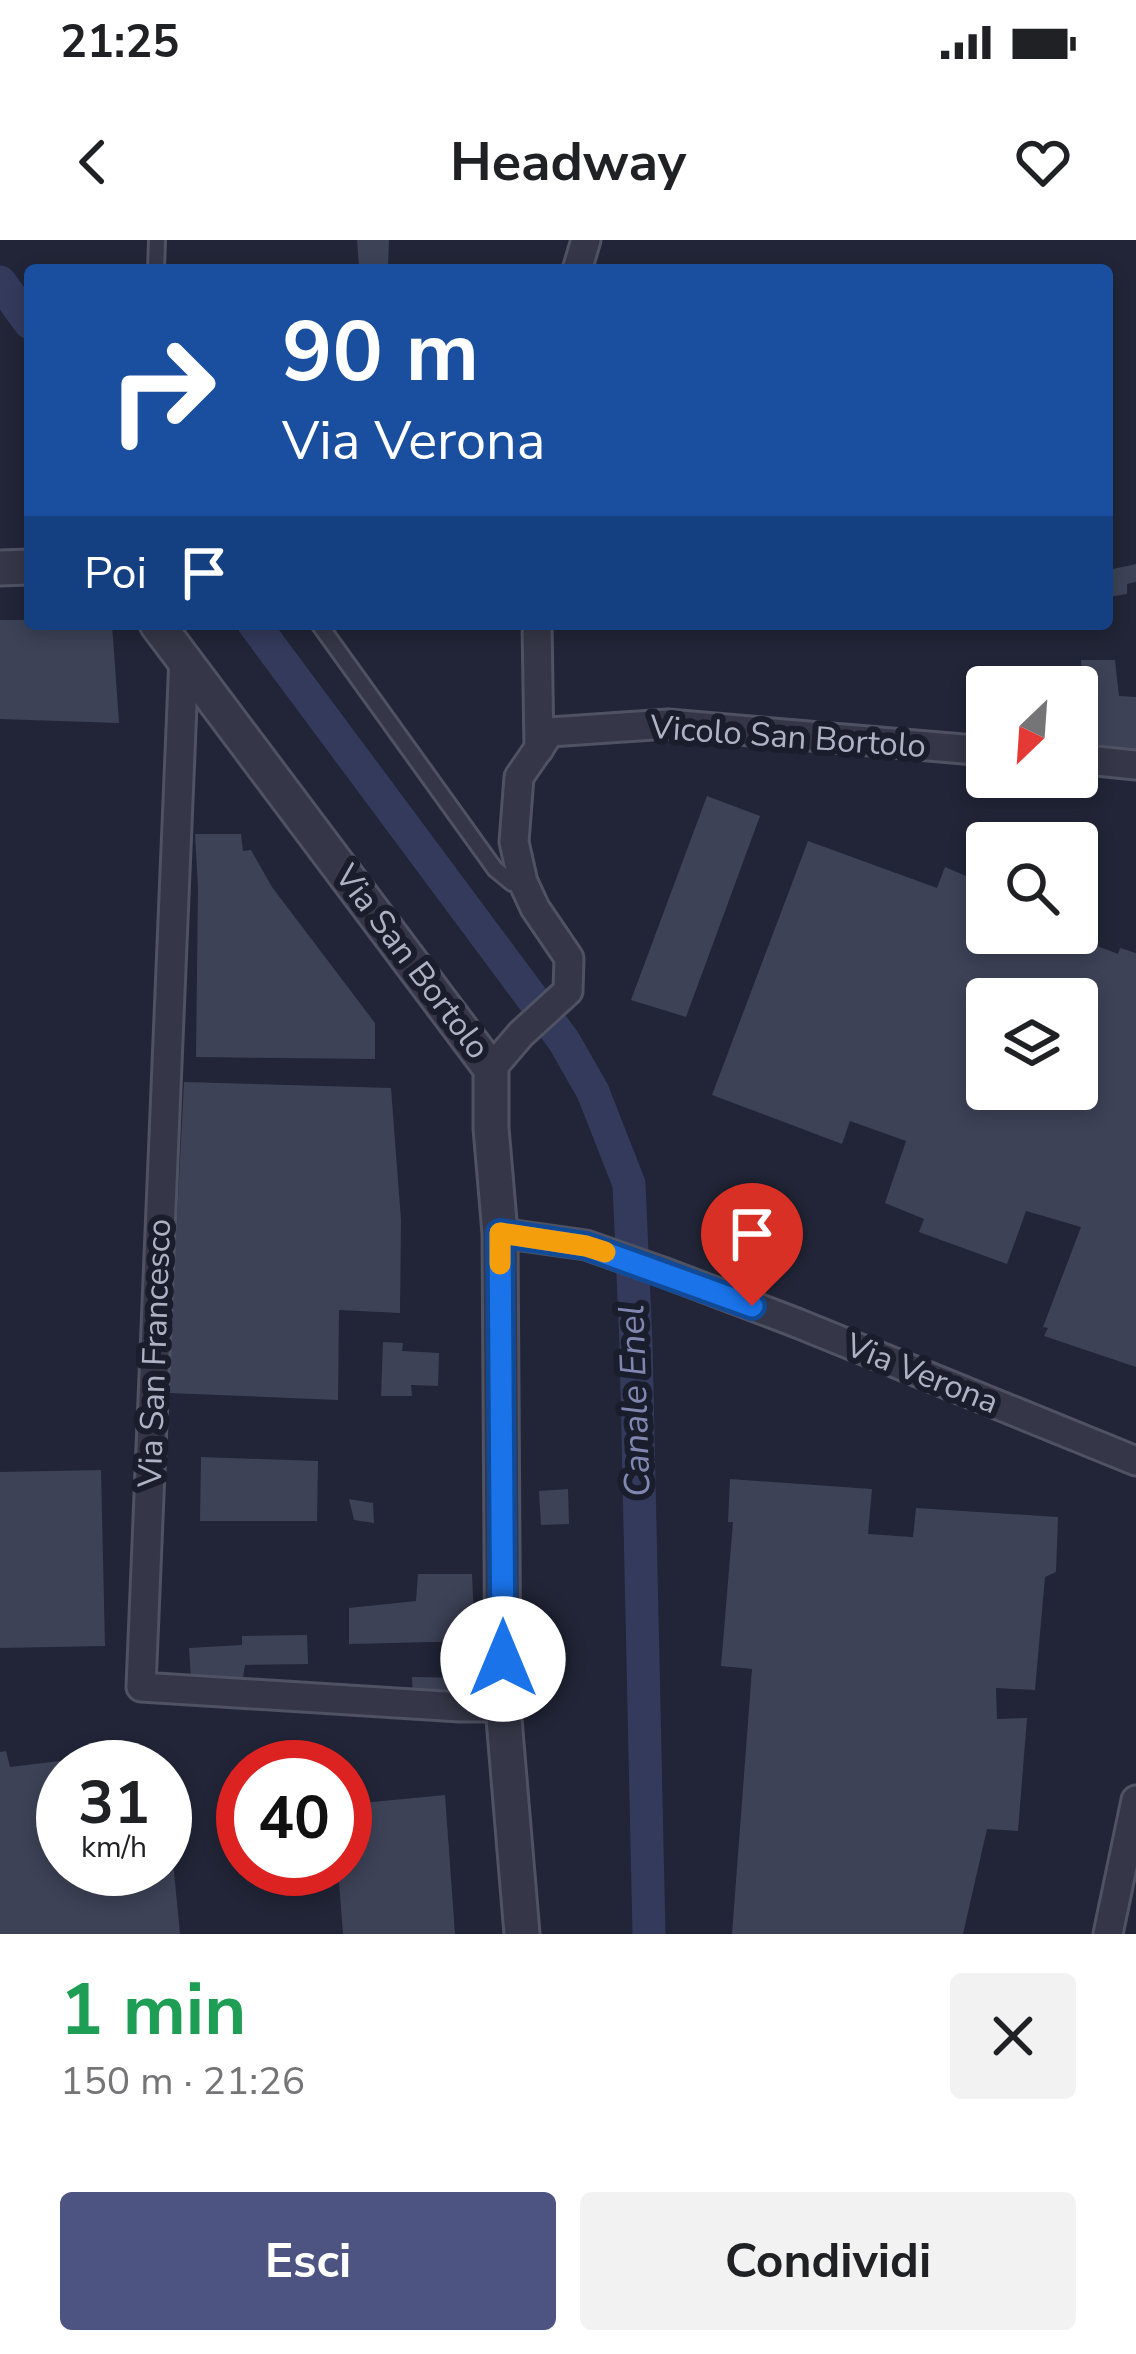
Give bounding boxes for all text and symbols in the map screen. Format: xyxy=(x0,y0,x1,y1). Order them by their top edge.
text: 21:25 xyxy=(60,12,179,73)
text: Headway xyxy=(450,125,686,199)
icon: back xyxy=(60,129,126,195)
icon: heart xyxy=(1010,129,1076,195)
text: 90 m xyxy=(282,295,479,410)
icon: right xyxy=(84,312,240,468)
text: Via Verona xyxy=(282,404,545,478)
icon: arrive xyxy=(171,540,237,606)
text: Poi xyxy=(84,543,147,604)
north arrow xyxy=(966,666,1098,798)
map controls xyxy=(966,666,1098,1110)
street label: Vicolo San Bortolo xyxy=(648,705,927,769)
button: search xyxy=(966,822,1098,954)
street label: Via San Bortolo xyxy=(323,855,500,1068)
button: layers xyxy=(966,978,1098,1110)
pin xyxy=(701,1183,803,1306)
icon: arrive xyxy=(719,1201,785,1267)
street label: Via San Francesco xyxy=(128,1218,182,1489)
water label: Canale Enel xyxy=(607,1304,663,1498)
street label: Via Verona xyxy=(838,1323,1005,1425)
position arrow xyxy=(440,1596,566,1722)
speed limit sign: 40 xyxy=(216,1740,372,1896)
text: 31 xyxy=(78,1762,150,1844)
text: km/h xyxy=(81,1827,147,1868)
text: 1 min xyxy=(60,1961,246,2059)
button: close xyxy=(950,1973,1076,2099)
text: 150 m · 21:26 xyxy=(60,2055,305,2108)
button: Esci xyxy=(60,2192,556,2330)
button: Condividi xyxy=(580,2192,1076,2330)

